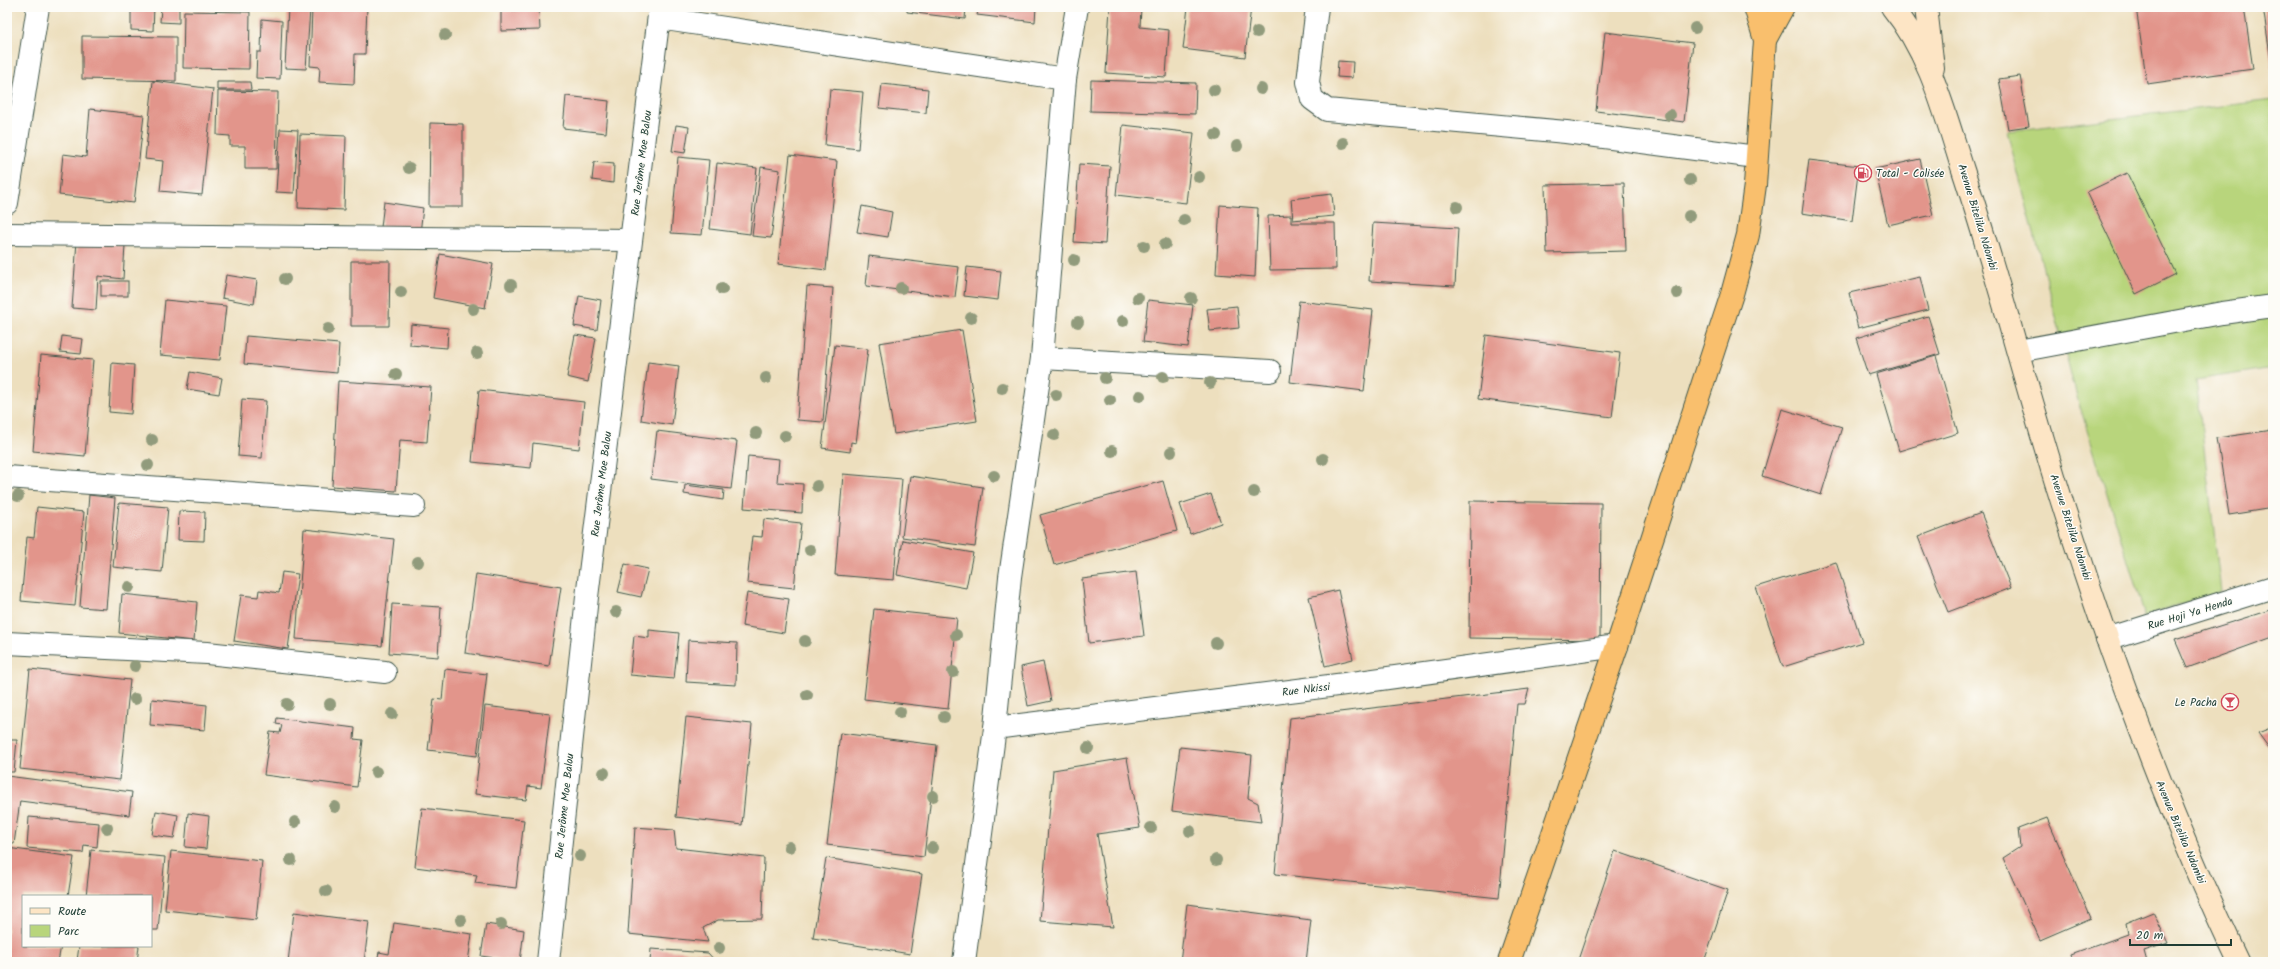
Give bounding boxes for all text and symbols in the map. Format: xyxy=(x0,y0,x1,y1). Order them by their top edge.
street label: Rue Jerôme Moe Balou xyxy=(627,109,657,217)
street label: Avenue Bitelika Ndombi xyxy=(1952,162,2002,273)
fuel station icon: Total - Colisée xyxy=(1853,163,1873,183)
place label: Total - Colisée xyxy=(1876,165,1944,183)
street label: Rue Jerôme Moe Balou xyxy=(587,430,617,538)
street label: Avenue Bitelika Ndombi xyxy=(2044,472,2096,583)
street label: Rue Hoji Ya Henda xyxy=(2146,592,2235,635)
street label: Rue Nkissi xyxy=(1281,678,1332,702)
bar icon: Le Pacha xyxy=(2220,692,2240,712)
place label: Le Pacha xyxy=(2175,694,2217,712)
street label: Rue Jerôme Moe Balou xyxy=(551,752,580,860)
street label: Avenue Bitelika Ndombi xyxy=(2150,778,2210,887)
legend xyxy=(22,895,152,947)
text: Route xyxy=(58,902,87,921)
scale bar xyxy=(2130,921,2231,947)
text: Parc xyxy=(58,922,79,941)
text: 20 m xyxy=(2136,926,2164,945)

